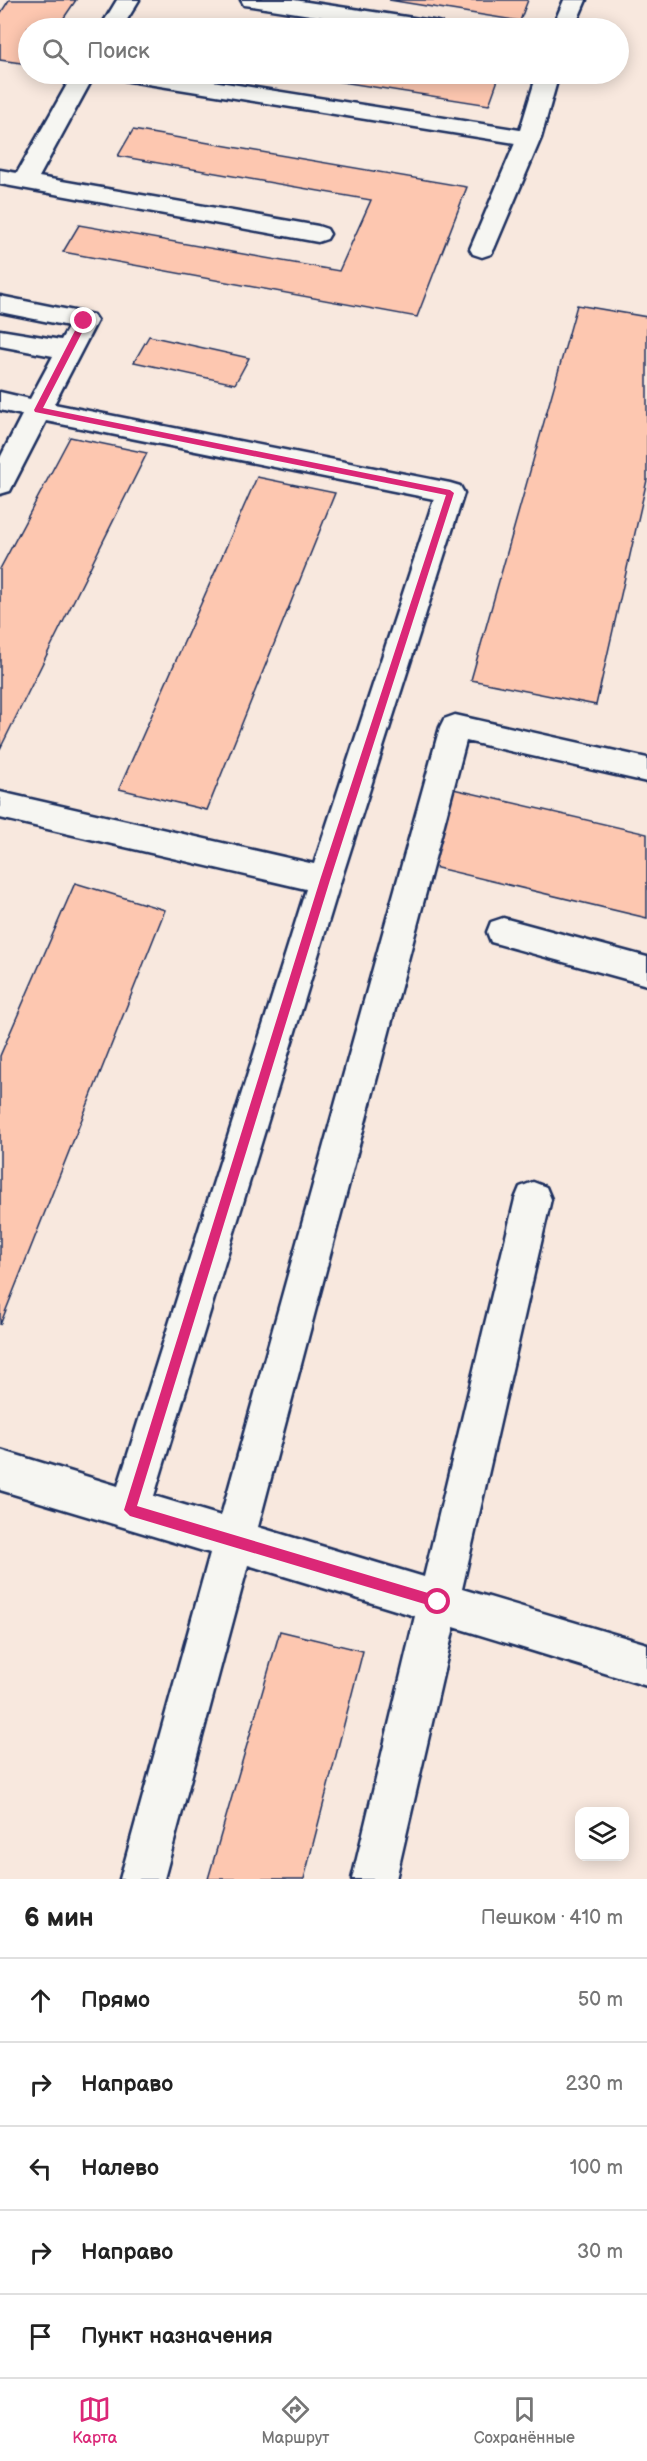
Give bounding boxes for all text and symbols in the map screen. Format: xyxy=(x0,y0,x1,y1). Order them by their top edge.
search box xyxy=(18,18,629,84)
icon: search xyxy=(39,35,72,68)
text: Поиск xyxy=(87,38,150,65)
route end xyxy=(70,307,96,333)
route start xyxy=(424,1588,450,1614)
map controls xyxy=(575,1807,629,1861)
button: layers xyxy=(575,1807,629,1861)
text: 6 мин xyxy=(24,1903,94,1934)
text: Пешком · 410 m xyxy=(481,1906,623,1930)
icon: ahead xyxy=(24,1984,57,2017)
text: Прямо xyxy=(81,1987,150,2014)
text: 50 m xyxy=(578,1988,623,2012)
icon: right xyxy=(24,2068,57,2101)
text: Направо xyxy=(81,2071,173,2098)
text: 230 m xyxy=(566,2072,623,2096)
icon: left xyxy=(24,2152,57,2185)
text: Налево xyxy=(81,2155,159,2182)
text: 100 m xyxy=(570,2156,623,2180)
icon: right xyxy=(24,2236,57,2269)
text: Направо xyxy=(81,2239,173,2266)
text: 30 m xyxy=(577,2240,623,2264)
icon: arrive xyxy=(24,2320,57,2353)
text: Пункт назначения xyxy=(81,2323,273,2350)
tab: Карта xyxy=(72,2393,117,2448)
tab: Маршрут xyxy=(261,2393,330,2448)
tab: Сохранённые xyxy=(474,2393,575,2448)

